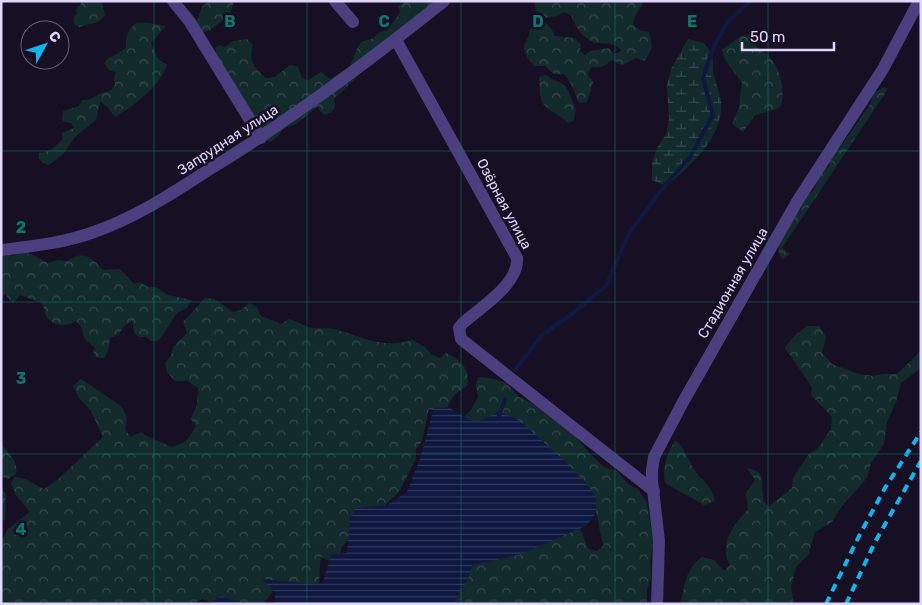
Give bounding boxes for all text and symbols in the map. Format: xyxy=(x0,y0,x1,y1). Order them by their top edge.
text: B xyxy=(224,12,236,31)
text: C xyxy=(378,12,390,31)
text: D xyxy=(532,12,544,31)
text: E xyxy=(687,12,697,31)
north arrow xyxy=(20,20,70,70)
scale bar xyxy=(742,20,834,52)
text: С xyxy=(45,28,64,46)
text: 50 m xyxy=(750,28,785,46)
street label: Запрудная улица xyxy=(175,101,281,179)
street label: Озёрная улица xyxy=(473,156,535,252)
text: 2 xyxy=(16,218,26,237)
street label: Стадионная улица xyxy=(694,224,772,342)
text: 3 xyxy=(16,369,26,388)
text: 4 xyxy=(16,520,27,539)

